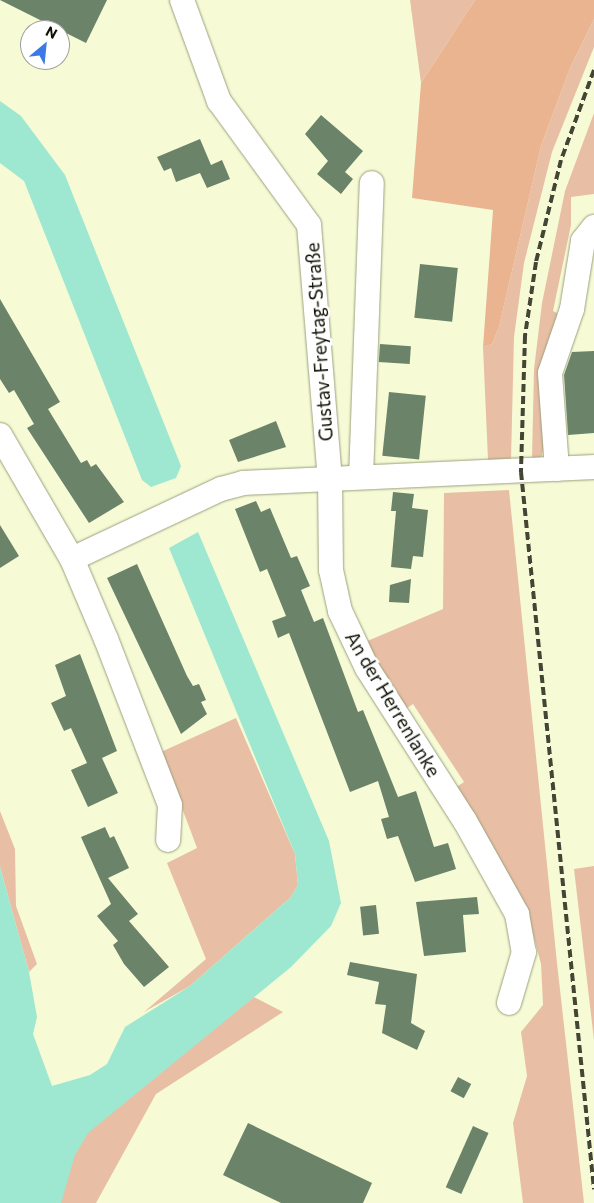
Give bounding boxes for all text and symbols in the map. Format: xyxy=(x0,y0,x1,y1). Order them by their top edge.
north arrow xyxy=(20,20,70,70)
text: N xyxy=(43,22,60,42)
street label: Gustav-Freytag-Straße xyxy=(301,242,337,442)
street label: An der Herrenlanke xyxy=(341,627,445,781)

